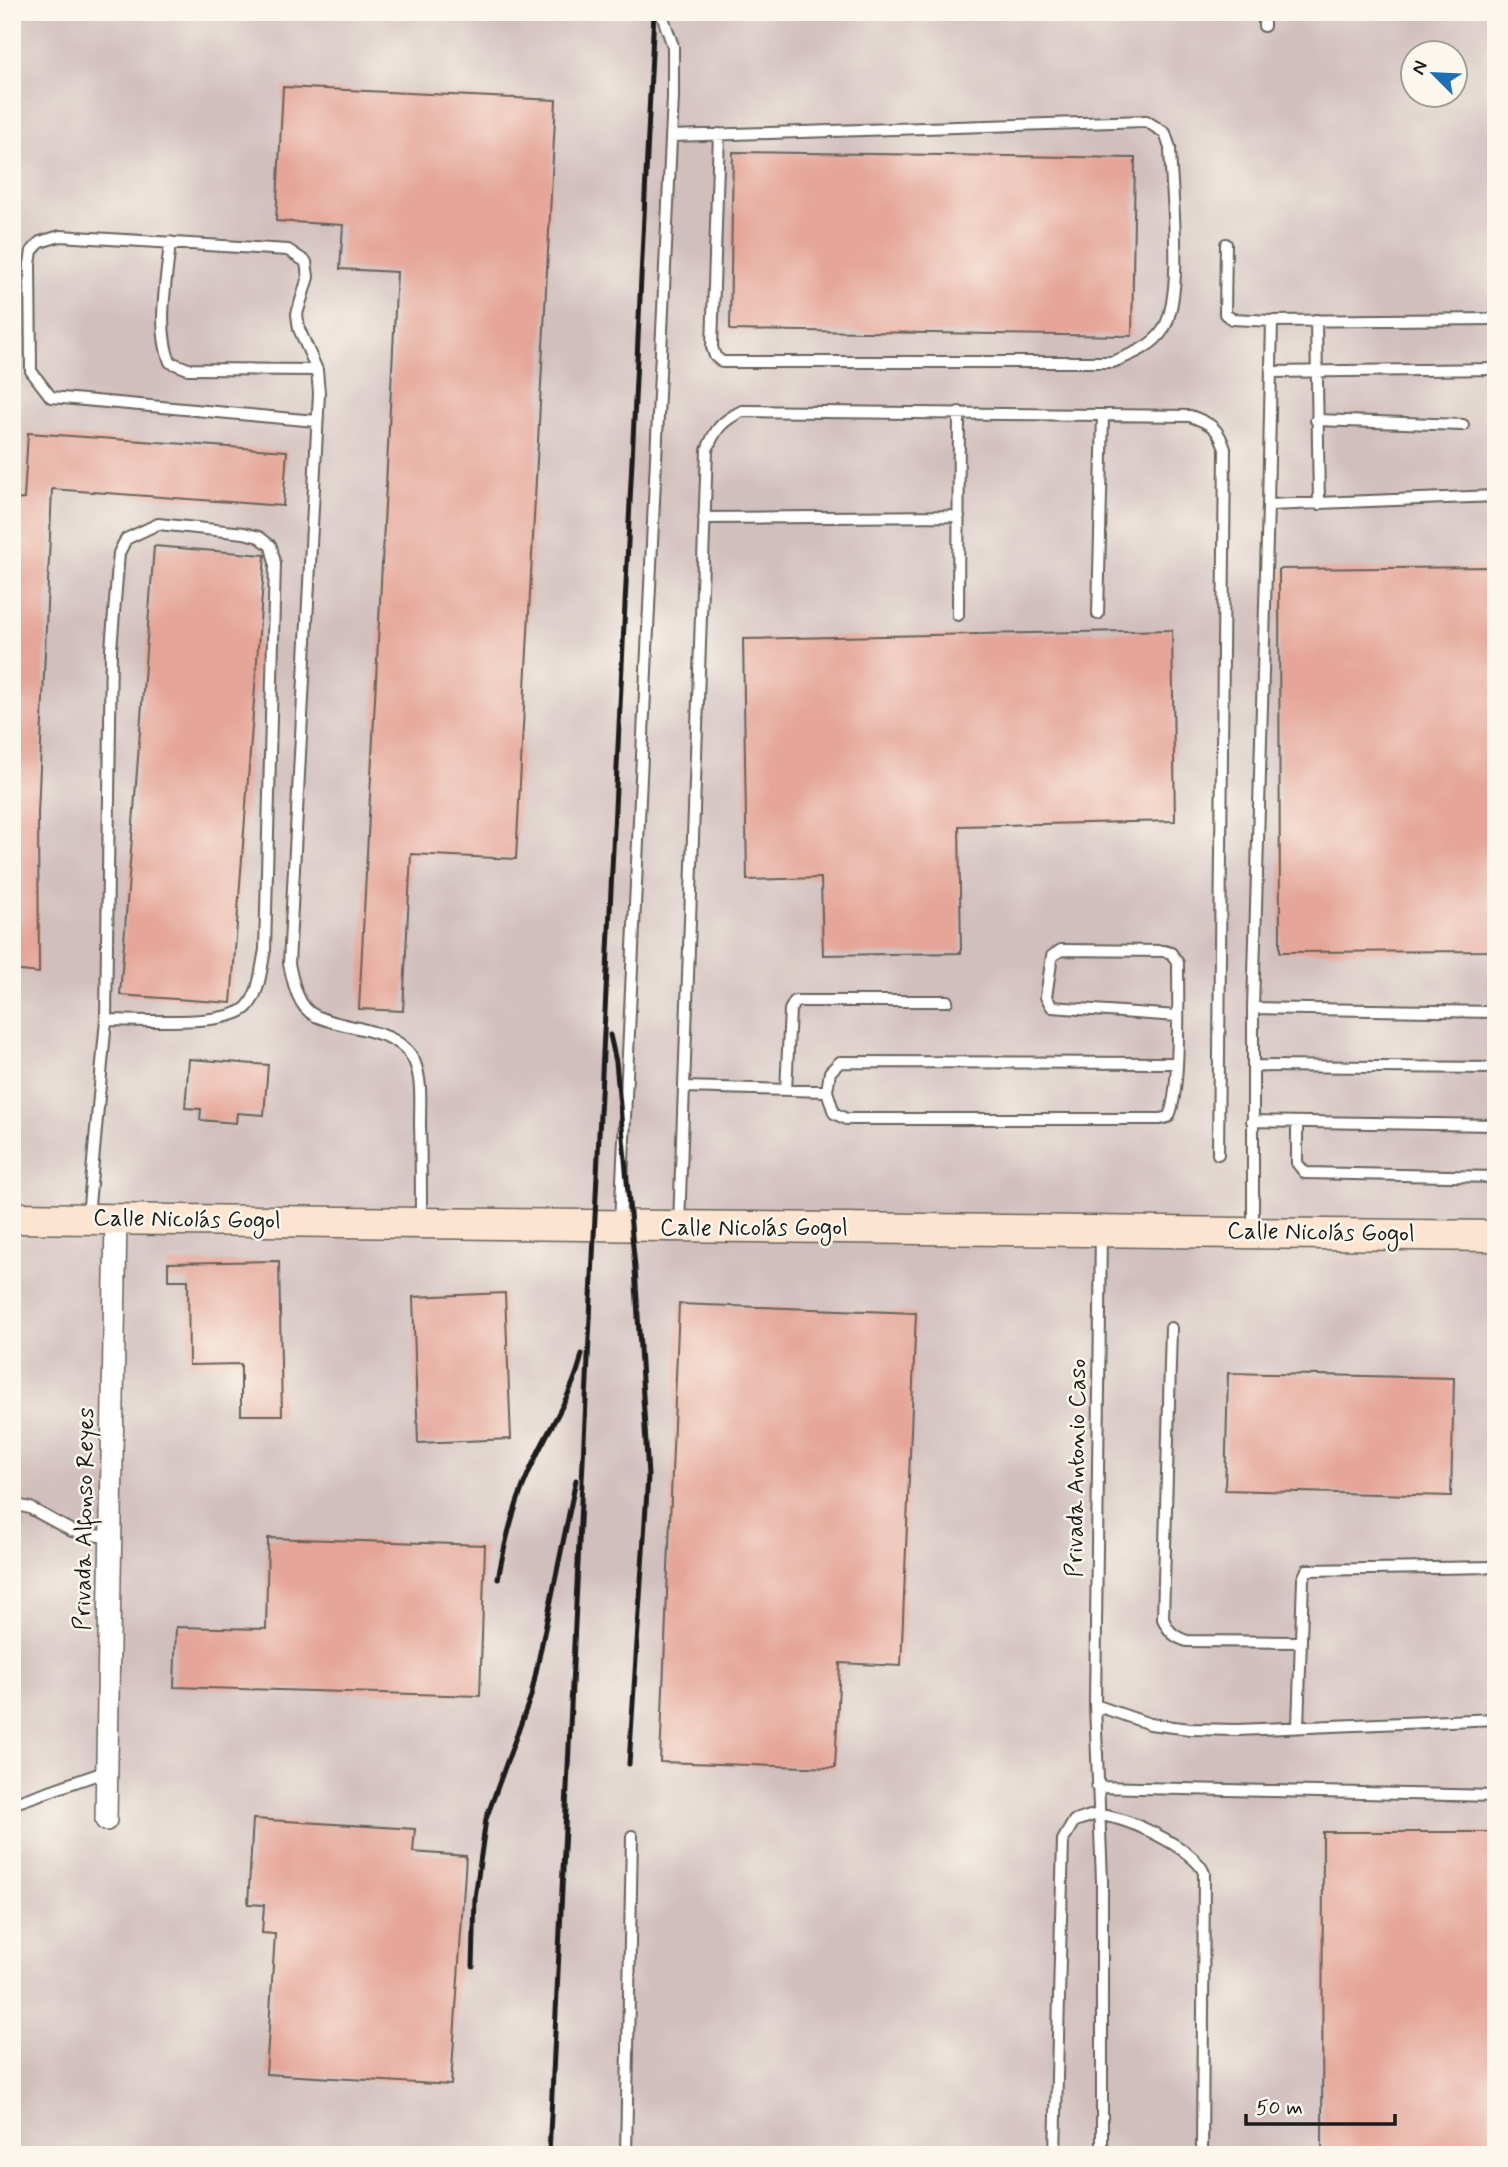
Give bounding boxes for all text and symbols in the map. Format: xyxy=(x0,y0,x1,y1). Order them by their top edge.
north arrow xyxy=(1400,38,1470,108)
text: N xyxy=(1406,57,1434,79)
street label: Calle Nicolás Gogol xyxy=(93,1203,281,1239)
street label: Calle Nicolás Gogol xyxy=(660,1213,848,1246)
street label: Calle Nicolás Gogol xyxy=(1227,1216,1415,1252)
street label: Privada Antonio Caso xyxy=(1060,1358,1094,1578)
street label: Privada Alfonso Reyes xyxy=(68,1407,104,1631)
scale bar xyxy=(1246,2083,1394,2127)
text: 50 m xyxy=(1256,2094,1303,2122)

